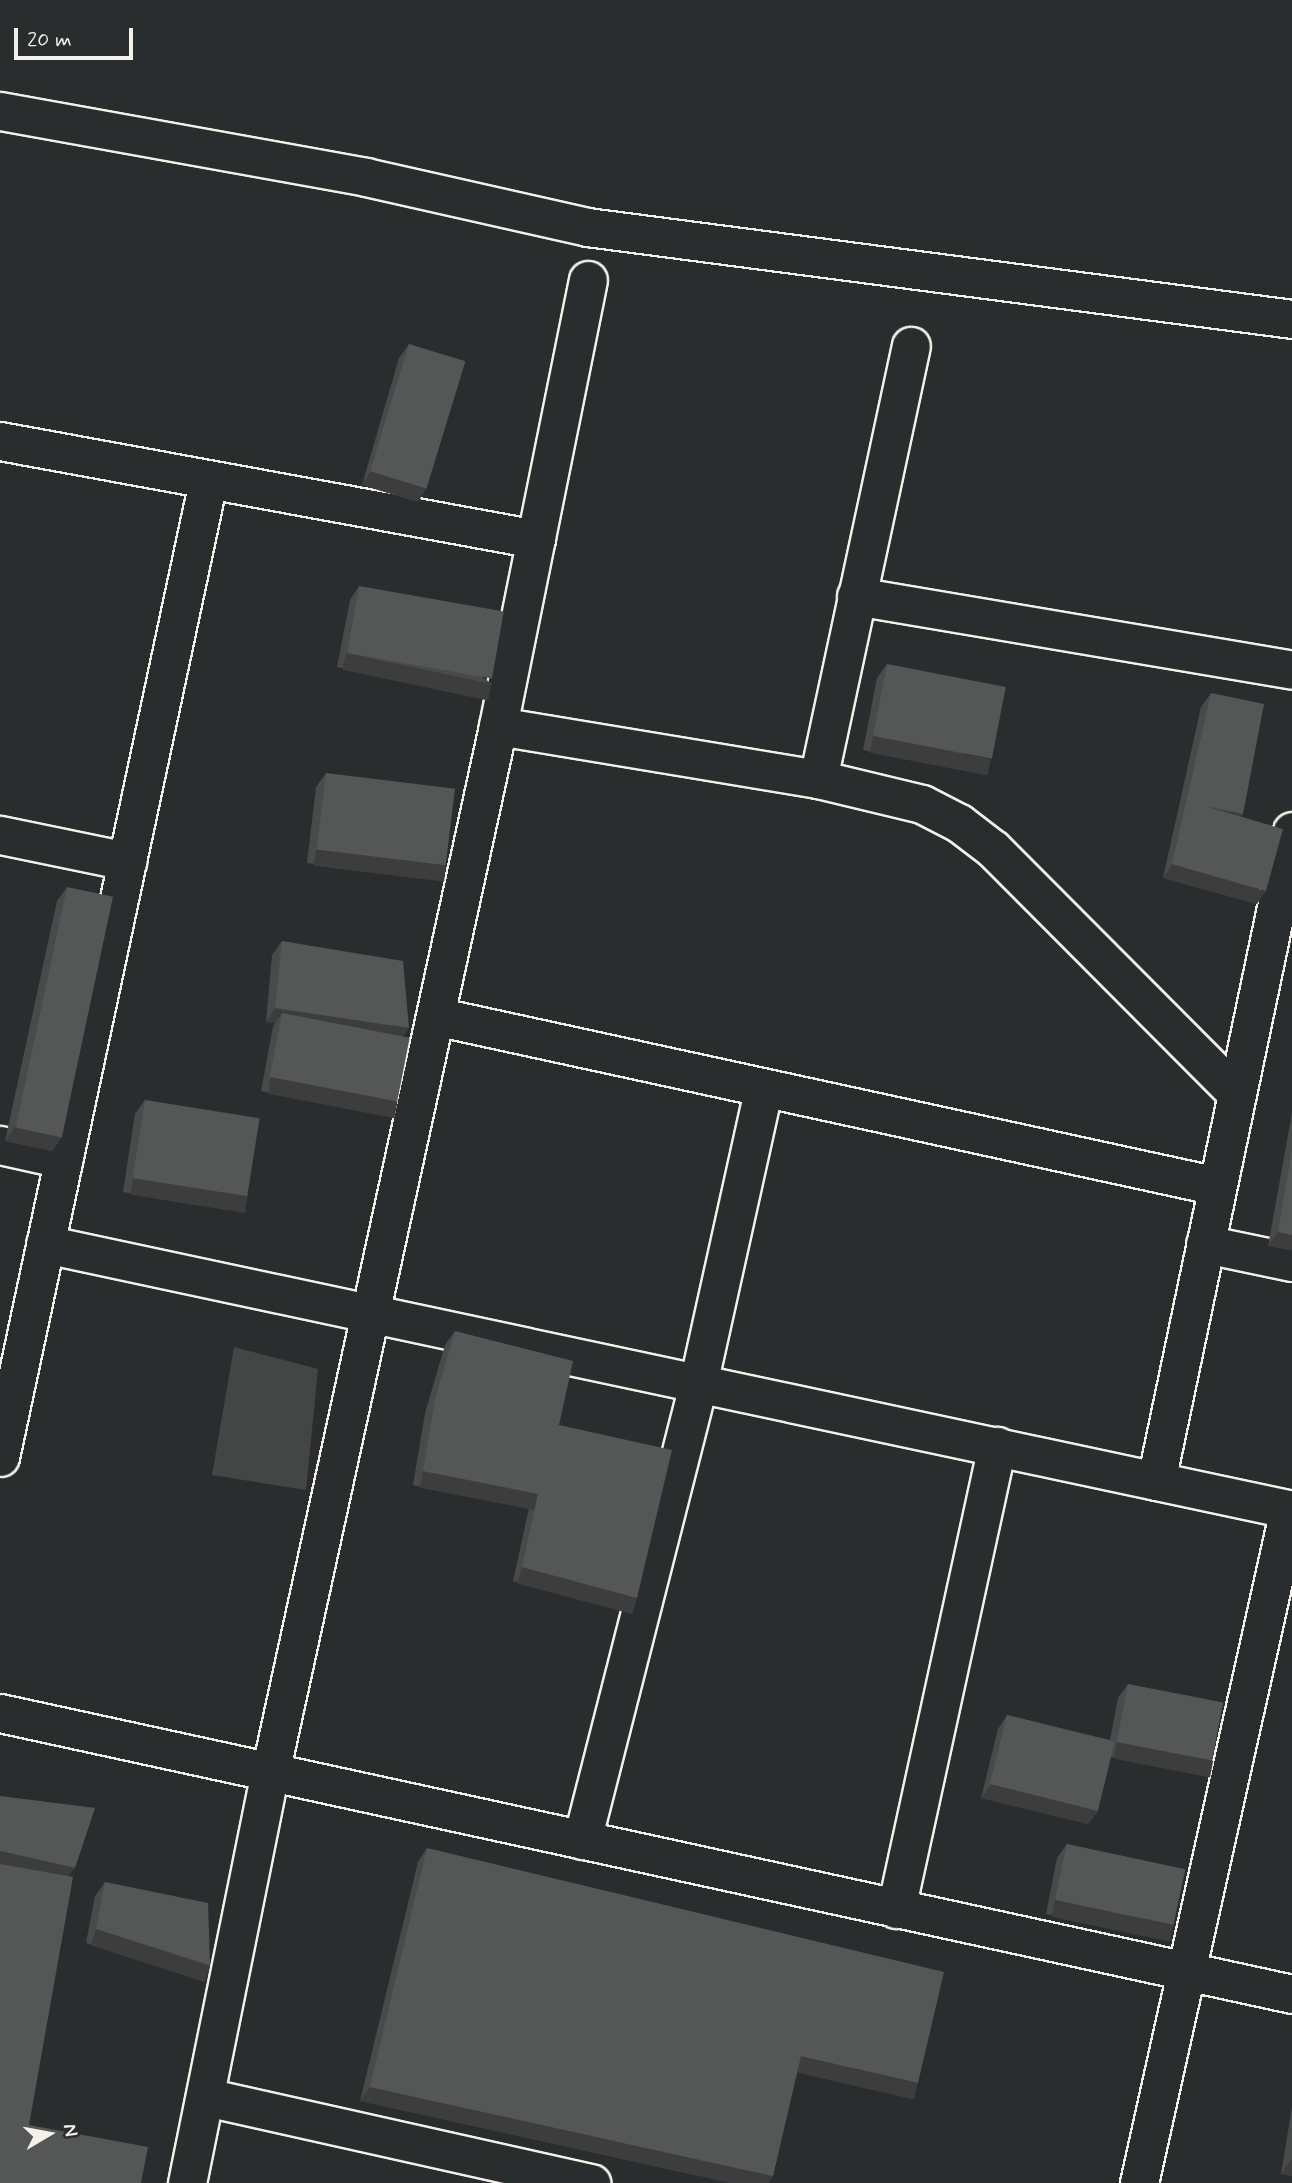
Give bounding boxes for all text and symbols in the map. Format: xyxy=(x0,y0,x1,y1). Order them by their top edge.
scale bar xyxy=(18,14,136,58)
text: 20 m xyxy=(27,26,72,54)
north arrow xyxy=(14,2099,84,2169)
text: N xyxy=(57,2122,84,2139)

